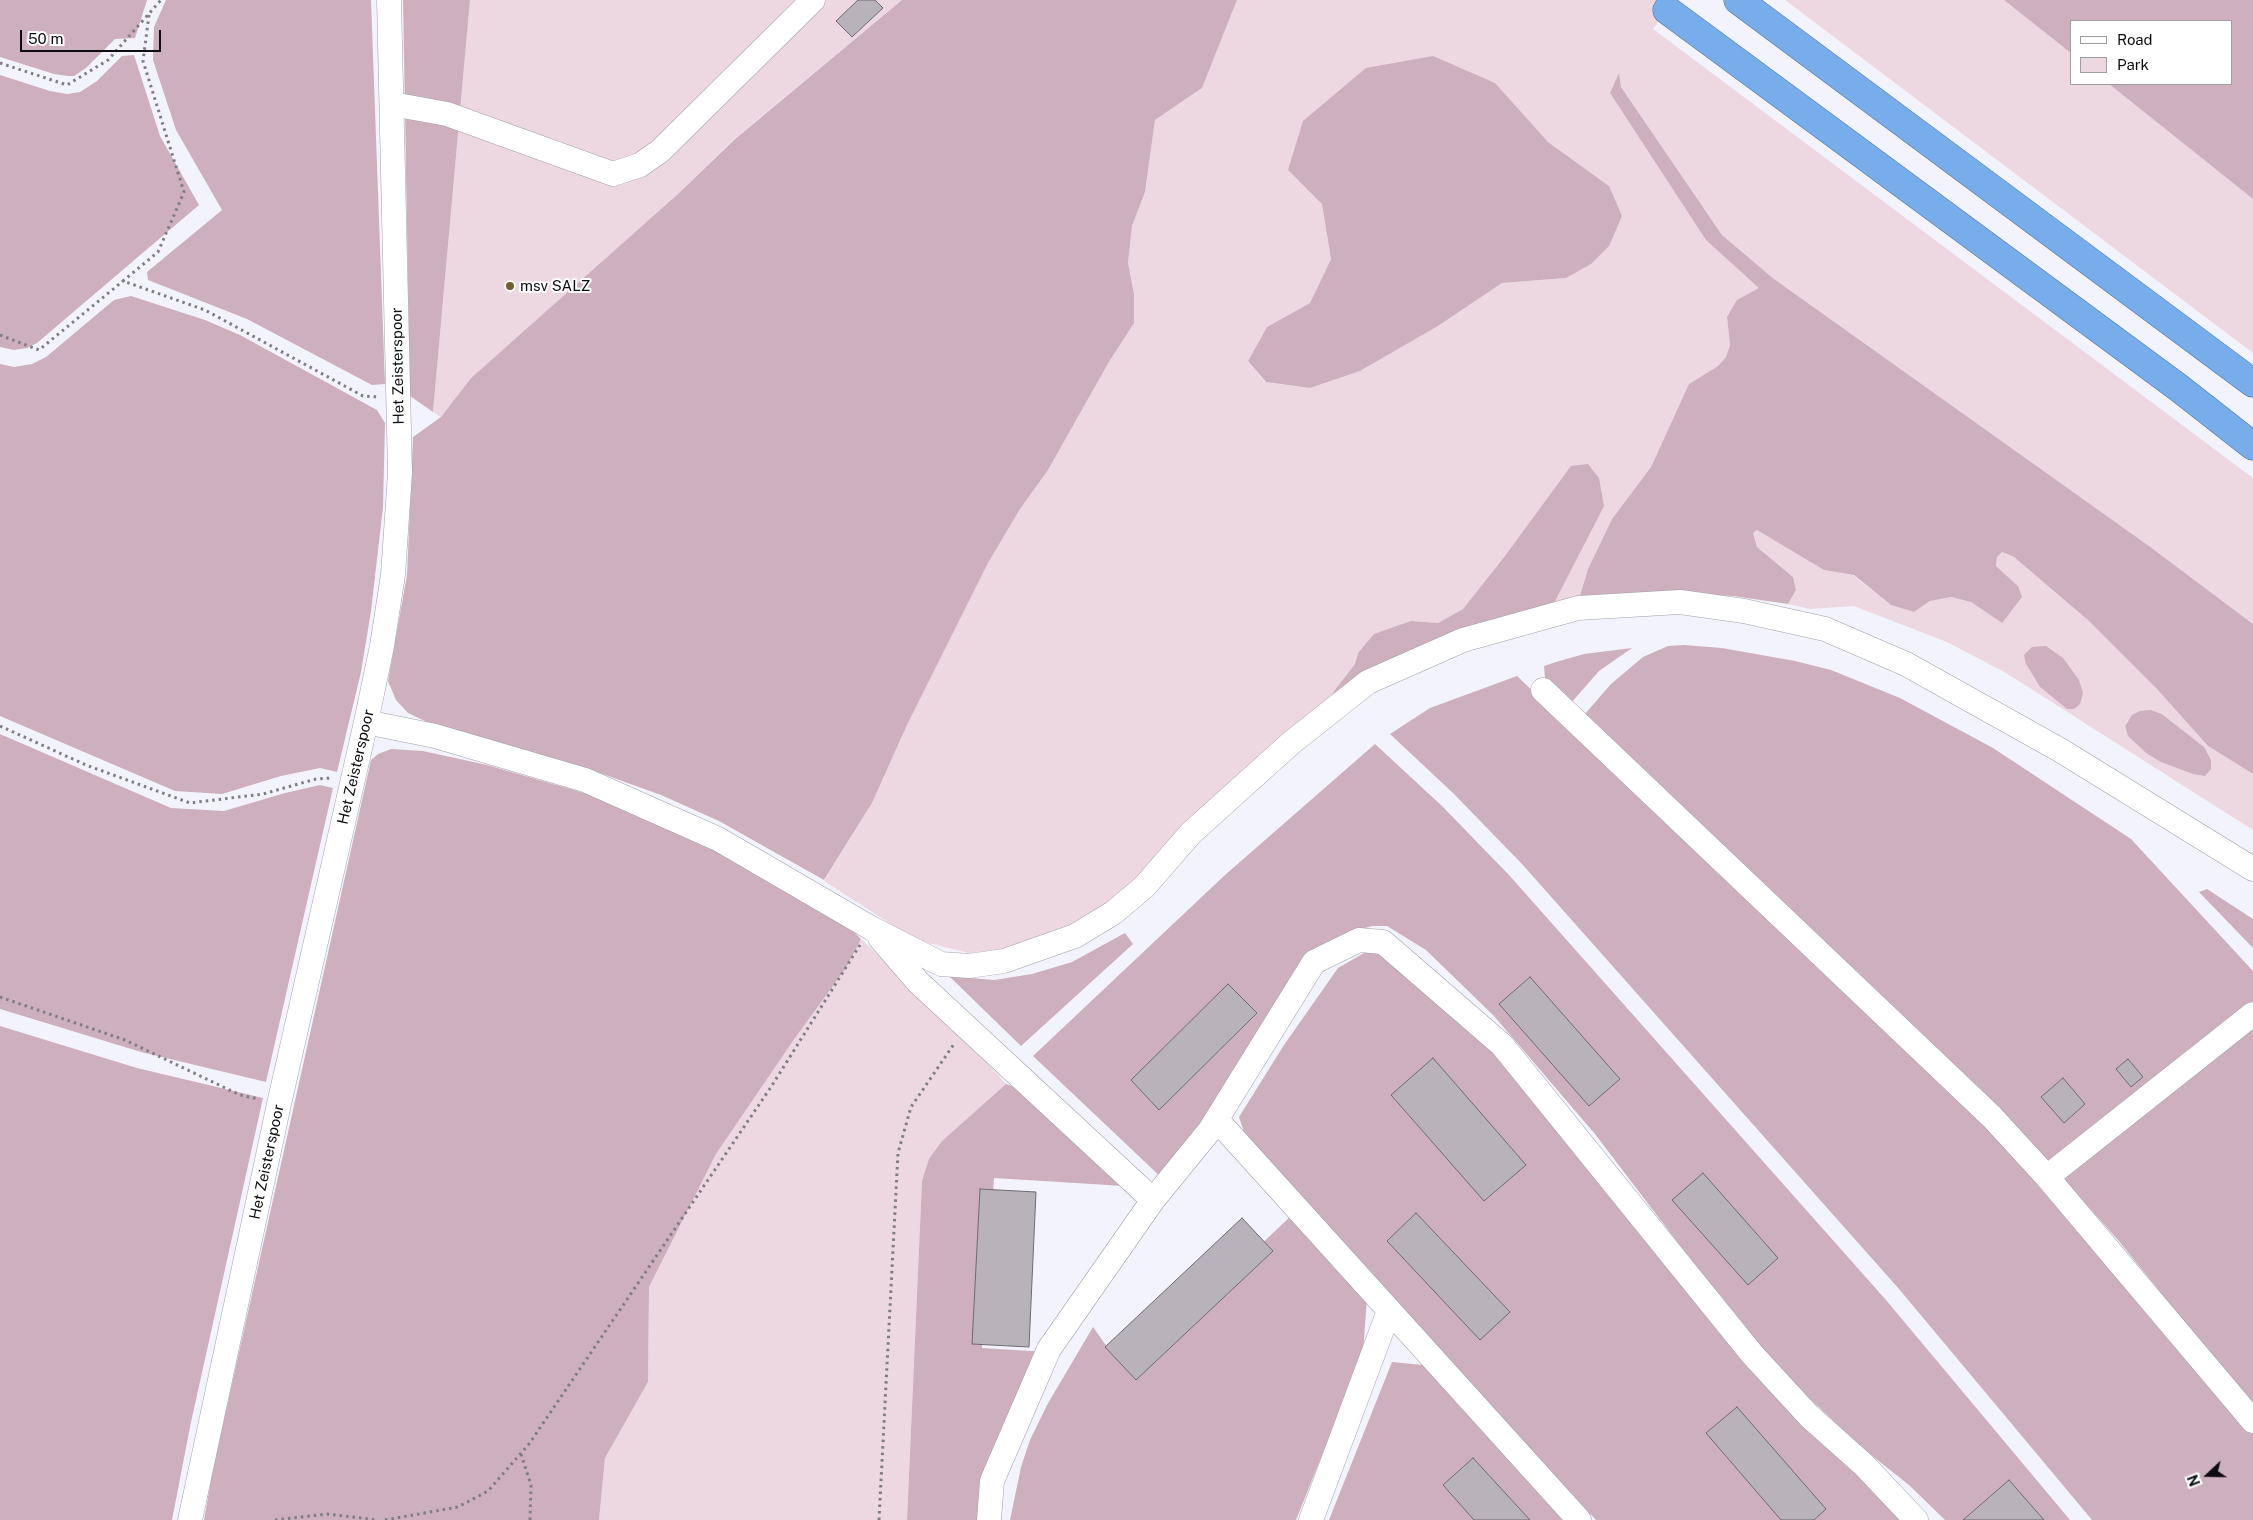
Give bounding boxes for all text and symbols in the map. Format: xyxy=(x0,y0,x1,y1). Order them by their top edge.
scale bar xyxy=(22,20,164,52)
legend xyxy=(2070,20,2233,85)
text: 50 m xyxy=(28,30,63,47)
text: Road xyxy=(2117,31,2153,48)
text: Park xyxy=(2117,56,2149,73)
place label: msv SALZ xyxy=(520,277,590,295)
marker: msv SALZ xyxy=(504,280,516,292)
street label: Het Zeisterspoor xyxy=(388,307,408,425)
street label: Het Zeisterspoor xyxy=(334,708,378,826)
street label: Het Zeisterspoor xyxy=(246,1103,288,1221)
north arrow xyxy=(2183,1450,2233,1500)
text: N xyxy=(2185,1472,2203,1488)

